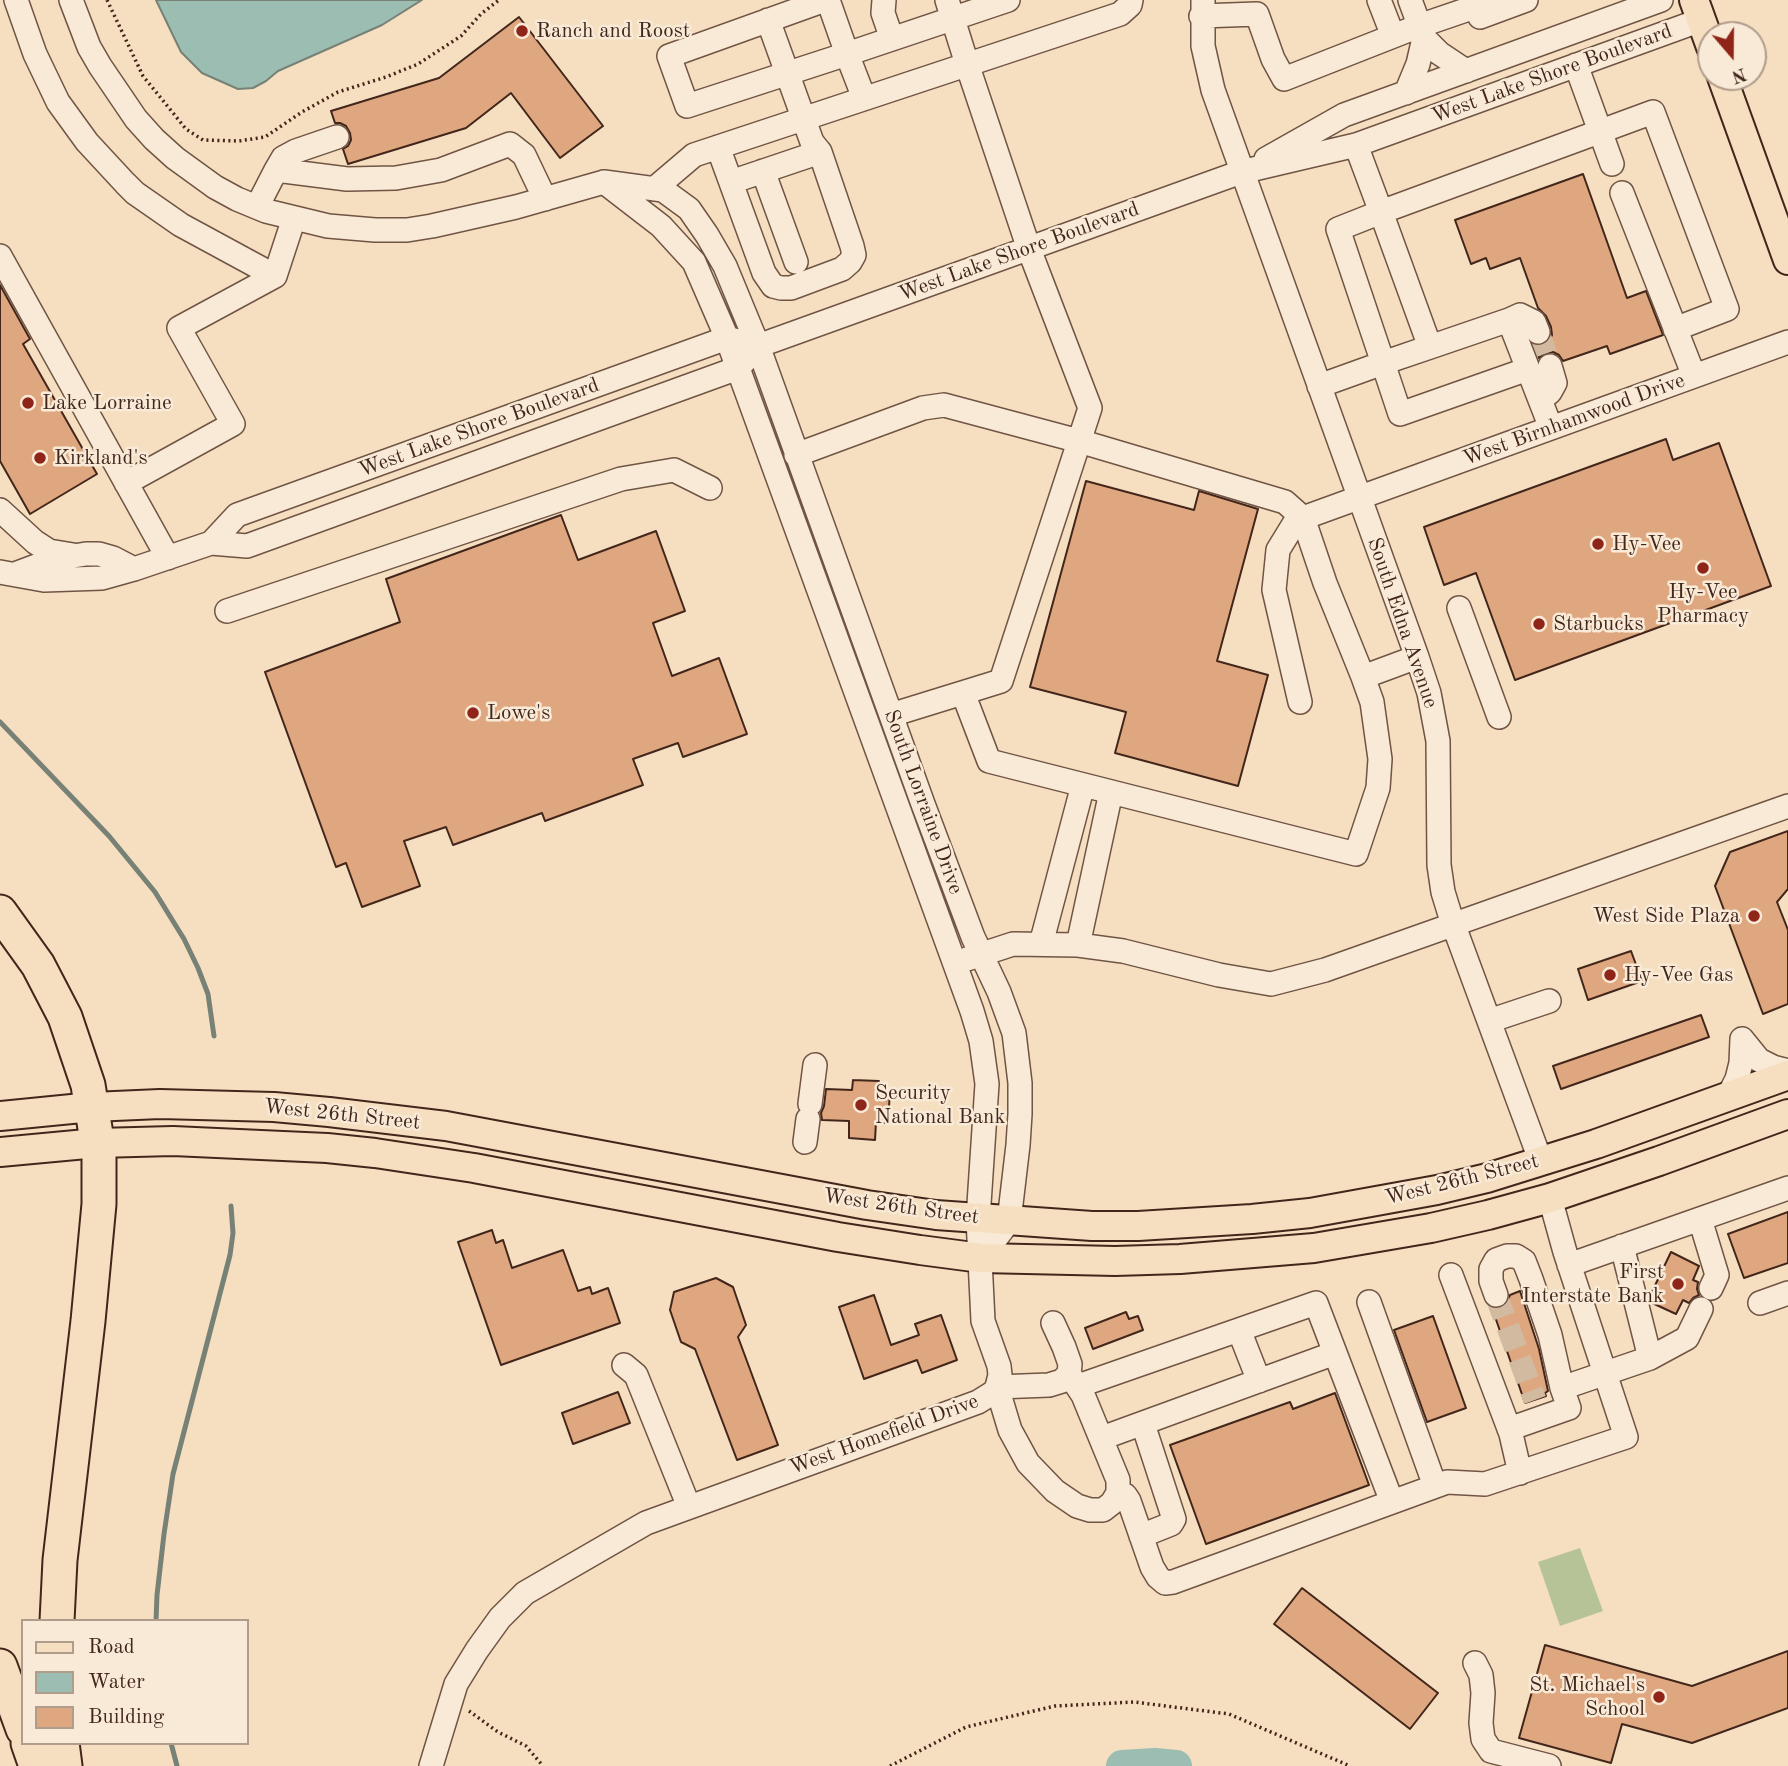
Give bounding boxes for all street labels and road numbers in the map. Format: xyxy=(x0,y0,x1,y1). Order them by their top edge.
street label: West Lake Shore Boulevard xyxy=(1428,19,1676,129)
street label: West Lake Shore Boulevard xyxy=(895,197,1143,307)
street label: West Birnhamwood Drive xyxy=(1460,368,1688,472)
street label: West Lake Shore Boulevard xyxy=(355,373,603,483)
street label: South Edna Avenue xyxy=(1361,534,1443,712)
street label: South Lorraine Drive xyxy=(878,706,968,898)
street label: West 26th Street xyxy=(263,1094,421,1136)
street label: West 26th Street xyxy=(1383,1149,1541,1211)
street label: West 26th Street xyxy=(821,1184,981,1230)
street label: West Homefield Drive xyxy=(786,1389,982,1481)

